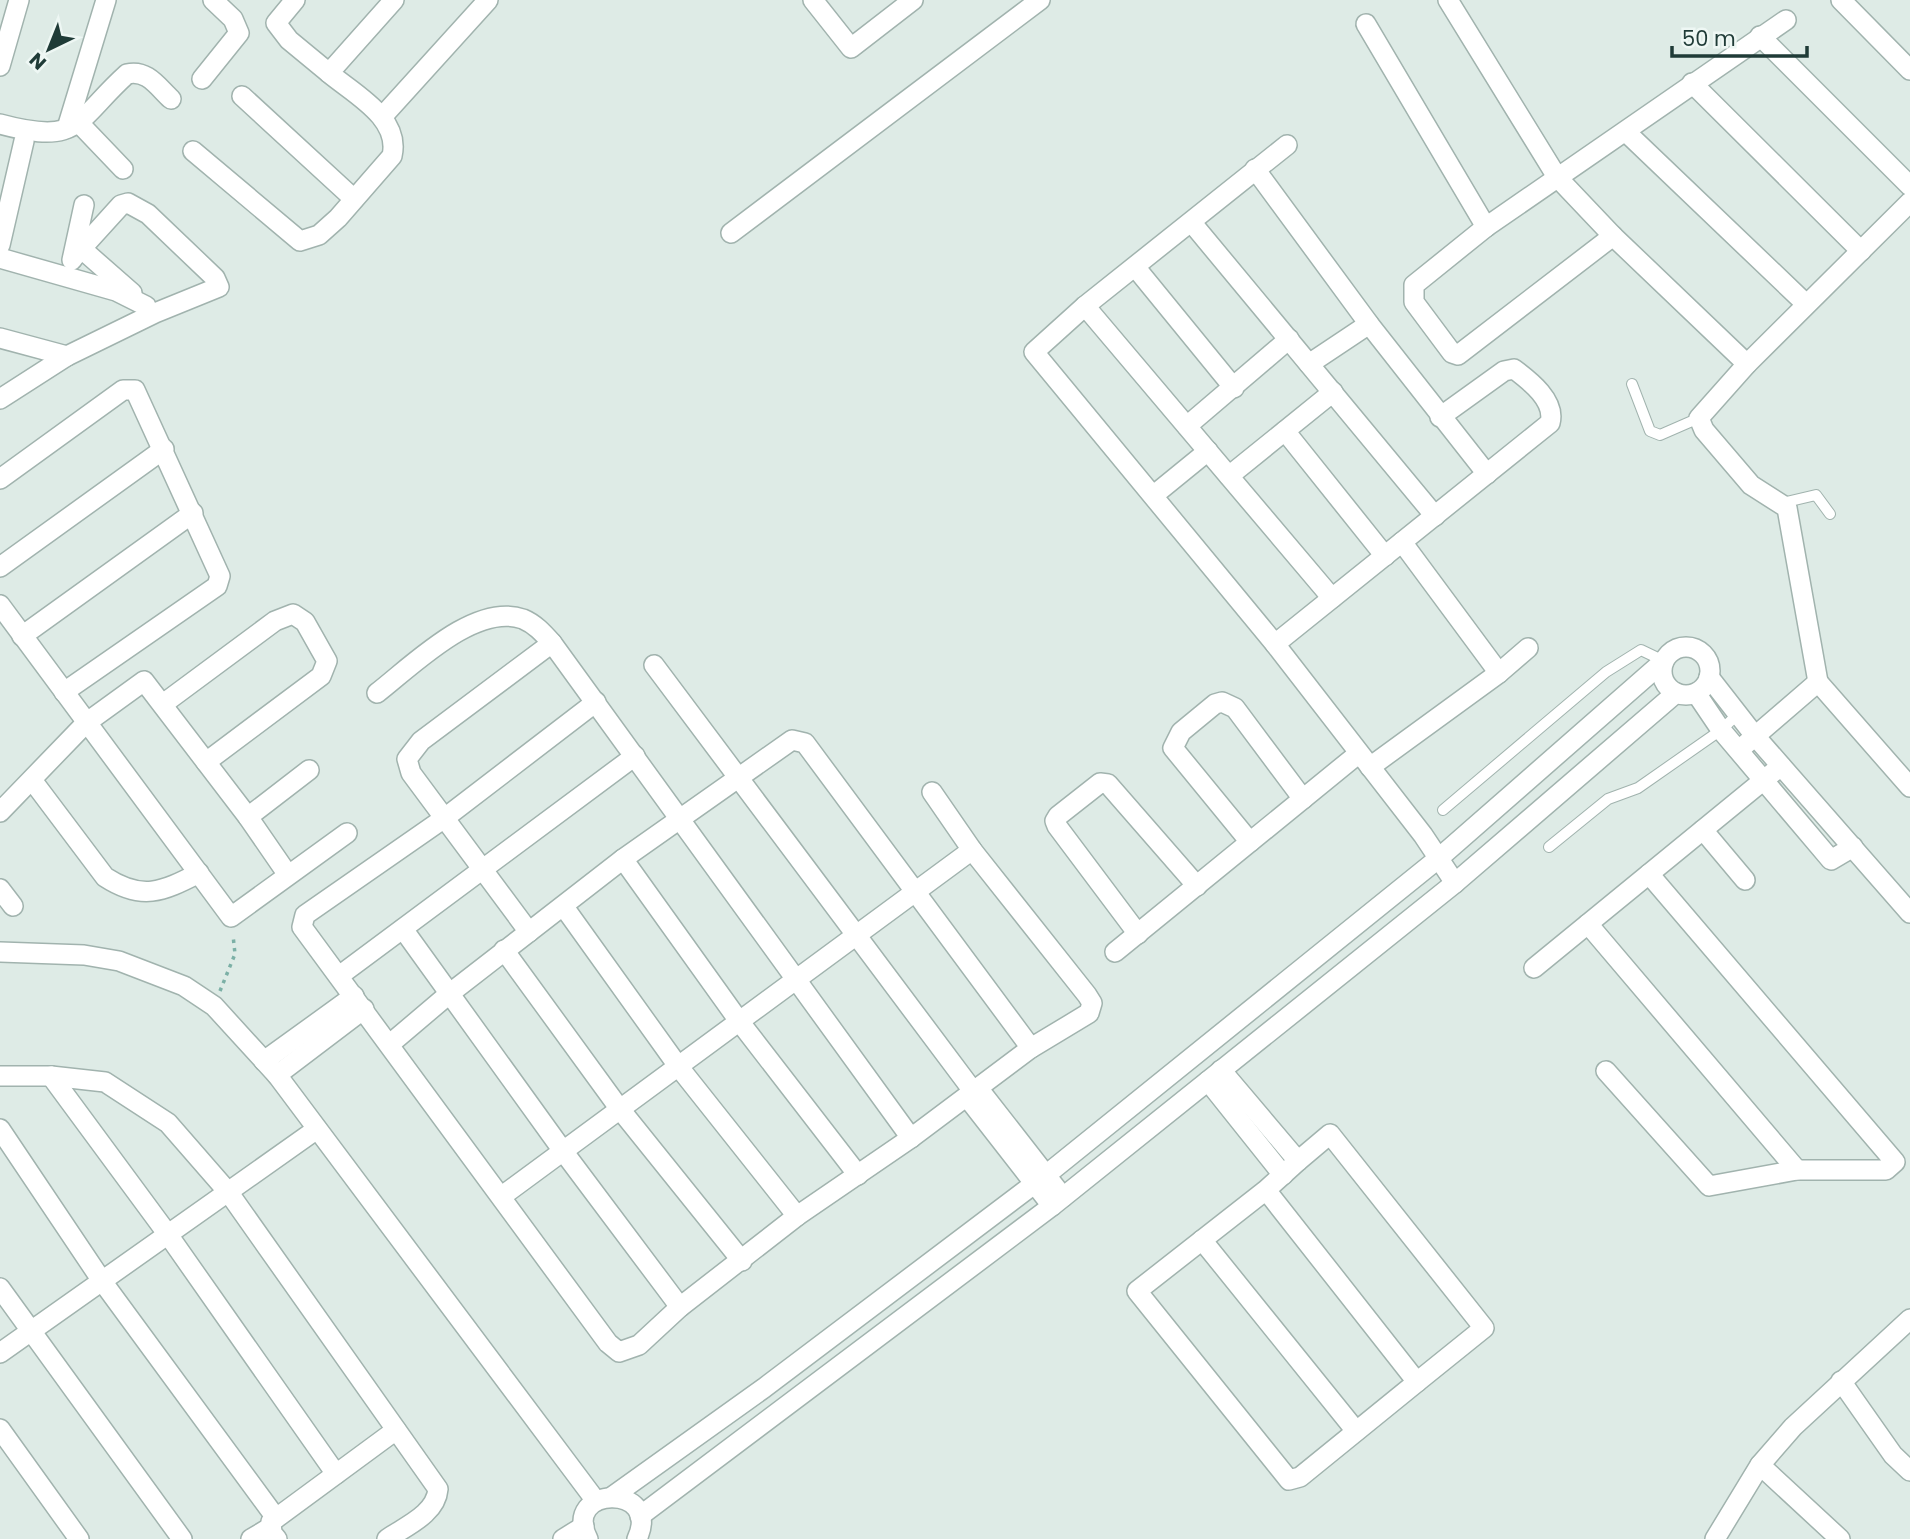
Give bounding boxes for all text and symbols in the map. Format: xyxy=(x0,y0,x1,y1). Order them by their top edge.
north arrow xyxy=(14,14,84,84)
scale bar xyxy=(1672,14,1807,58)
text: 50 m xyxy=(1682,24,1736,53)
text: N xyxy=(23,46,52,76)

